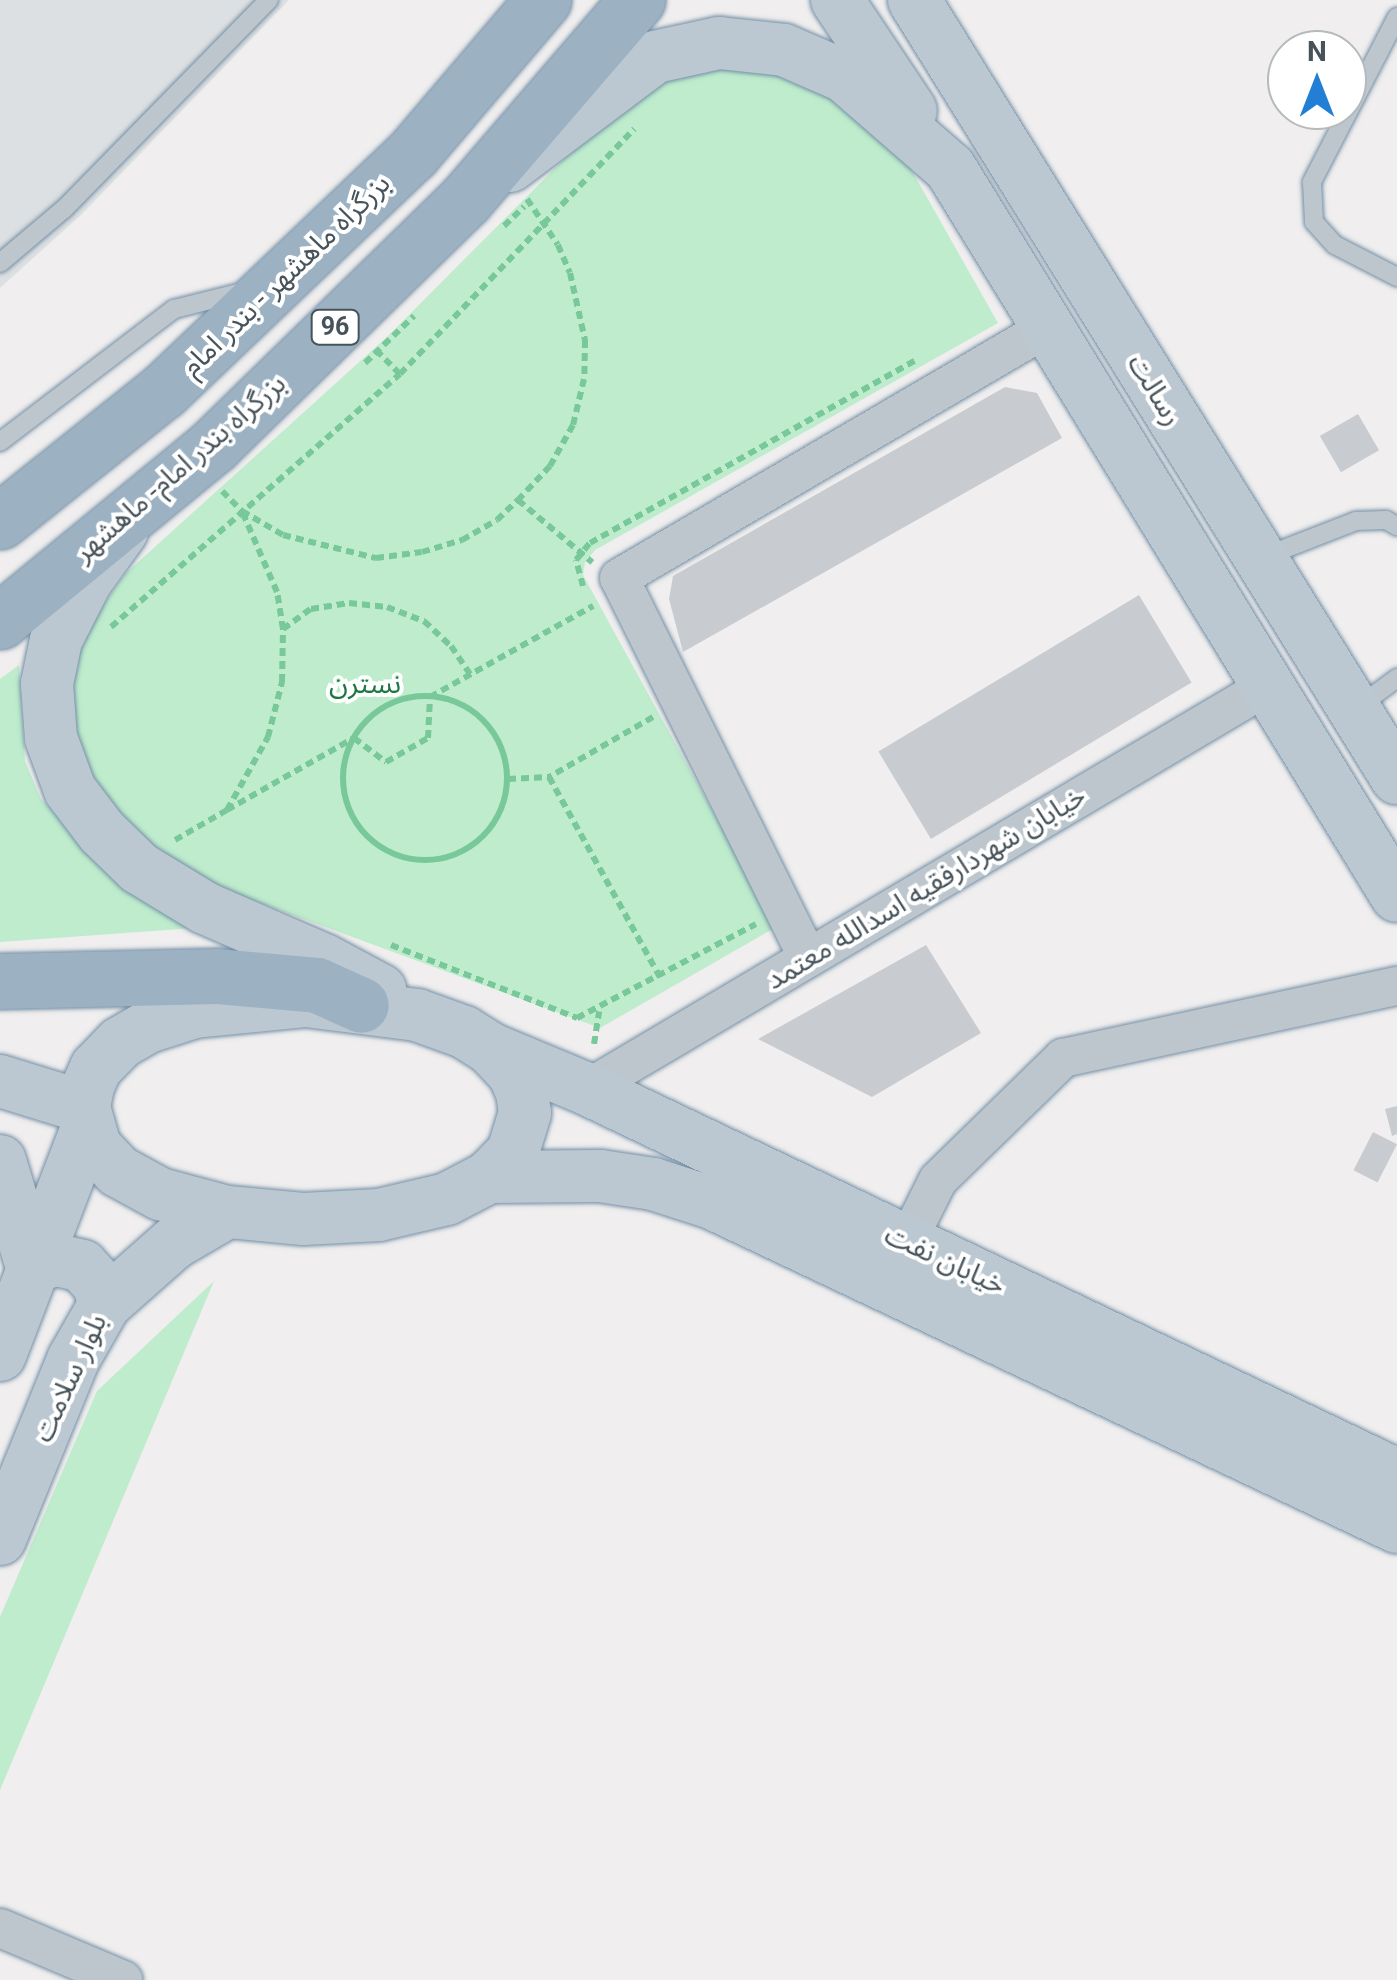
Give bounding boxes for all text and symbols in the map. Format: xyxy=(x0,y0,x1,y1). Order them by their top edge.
north arrow xyxy=(1267,30,1367,130)
text: N xyxy=(1307,35,1327,68)
street label: بزرگراه ماهشهر - بندر امام xyxy=(175,167,397,383)
road number: 96 xyxy=(310,307,360,347)
street label: رسالت xyxy=(1121,348,1189,432)
street label: بزرگراه بندر امام- ماهشهر xyxy=(67,367,293,569)
park label: نسترن xyxy=(329,667,401,701)
street label: خیابان شهردارفقیه اسدالله معتمد xyxy=(760,779,1092,997)
street label: خیابان نفت xyxy=(879,1218,1011,1302)
street label: بلوار سلامت xyxy=(26,1309,114,1447)

